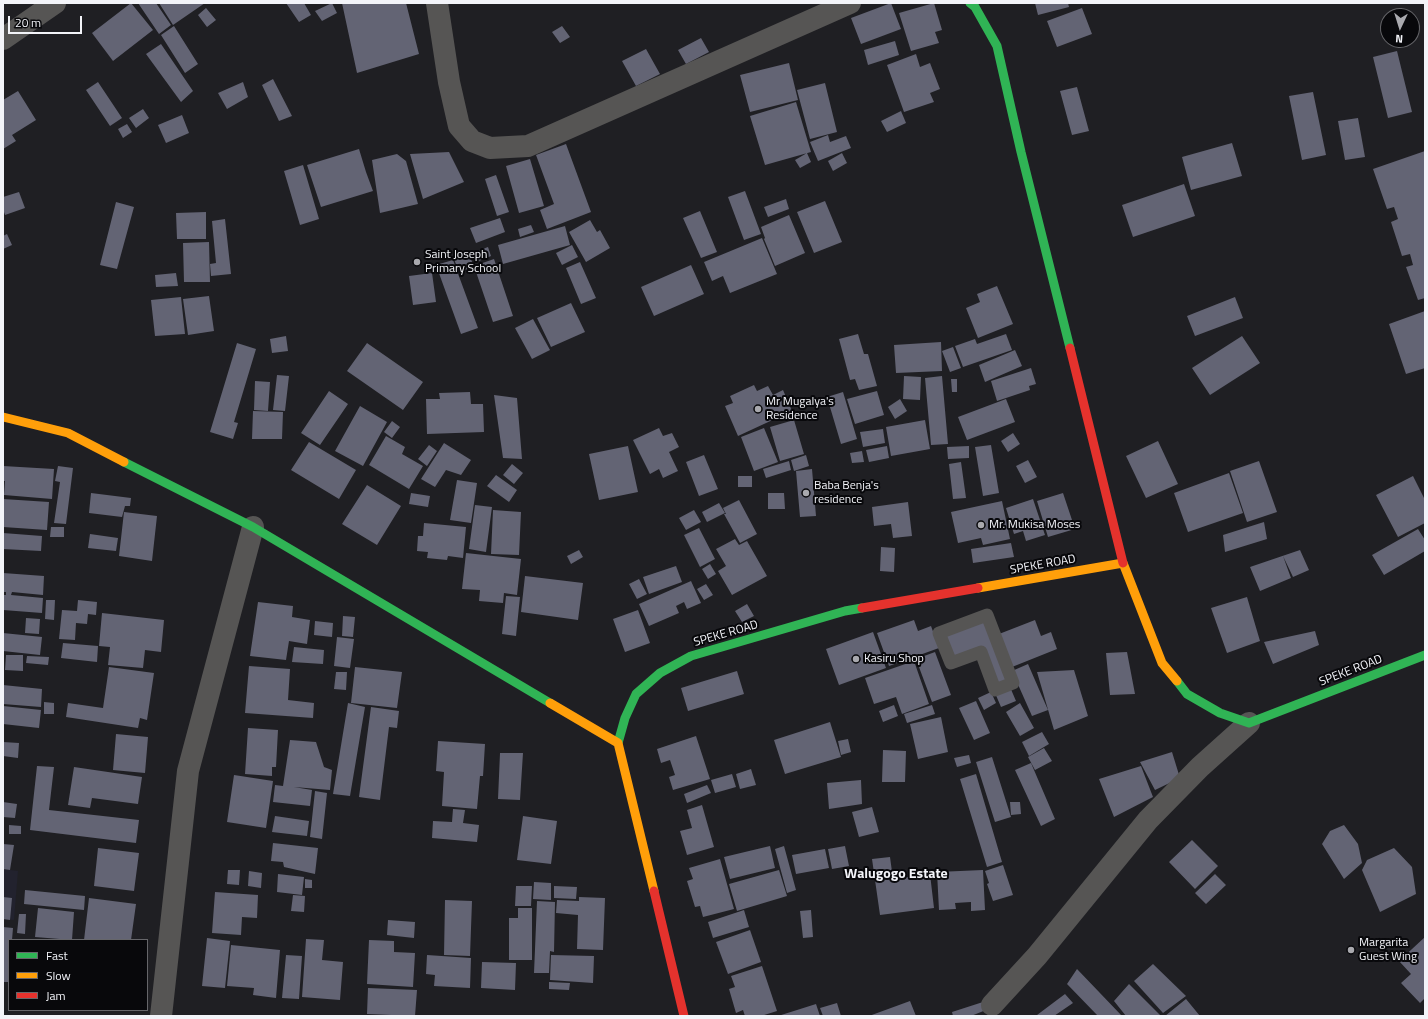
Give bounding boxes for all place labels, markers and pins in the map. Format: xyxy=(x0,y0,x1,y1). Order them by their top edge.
place label: Saint Joseph Primary School xyxy=(425,248,501,276)
marker: Saint Joseph Primary School xyxy=(412,257,422,267)
place label: Mr Mugalya's Residence xyxy=(766,395,834,423)
marker: Mr Mugalya's Residence xyxy=(753,404,763,414)
place label: Baba Benja's residence xyxy=(814,479,879,507)
marker: Baba Benja's residence xyxy=(801,488,811,498)
place label: Mr. Mukisa Moses xyxy=(989,518,1080,532)
marker: Mr. Mukisa Moses xyxy=(976,520,986,530)
place label: Kasiru Shop xyxy=(864,652,924,666)
marker: Kasiru Shop xyxy=(851,654,861,664)
place label: Margarita Guest Wing xyxy=(1359,936,1417,964)
marker: Margarita Guest Wing xyxy=(1346,945,1356,955)

